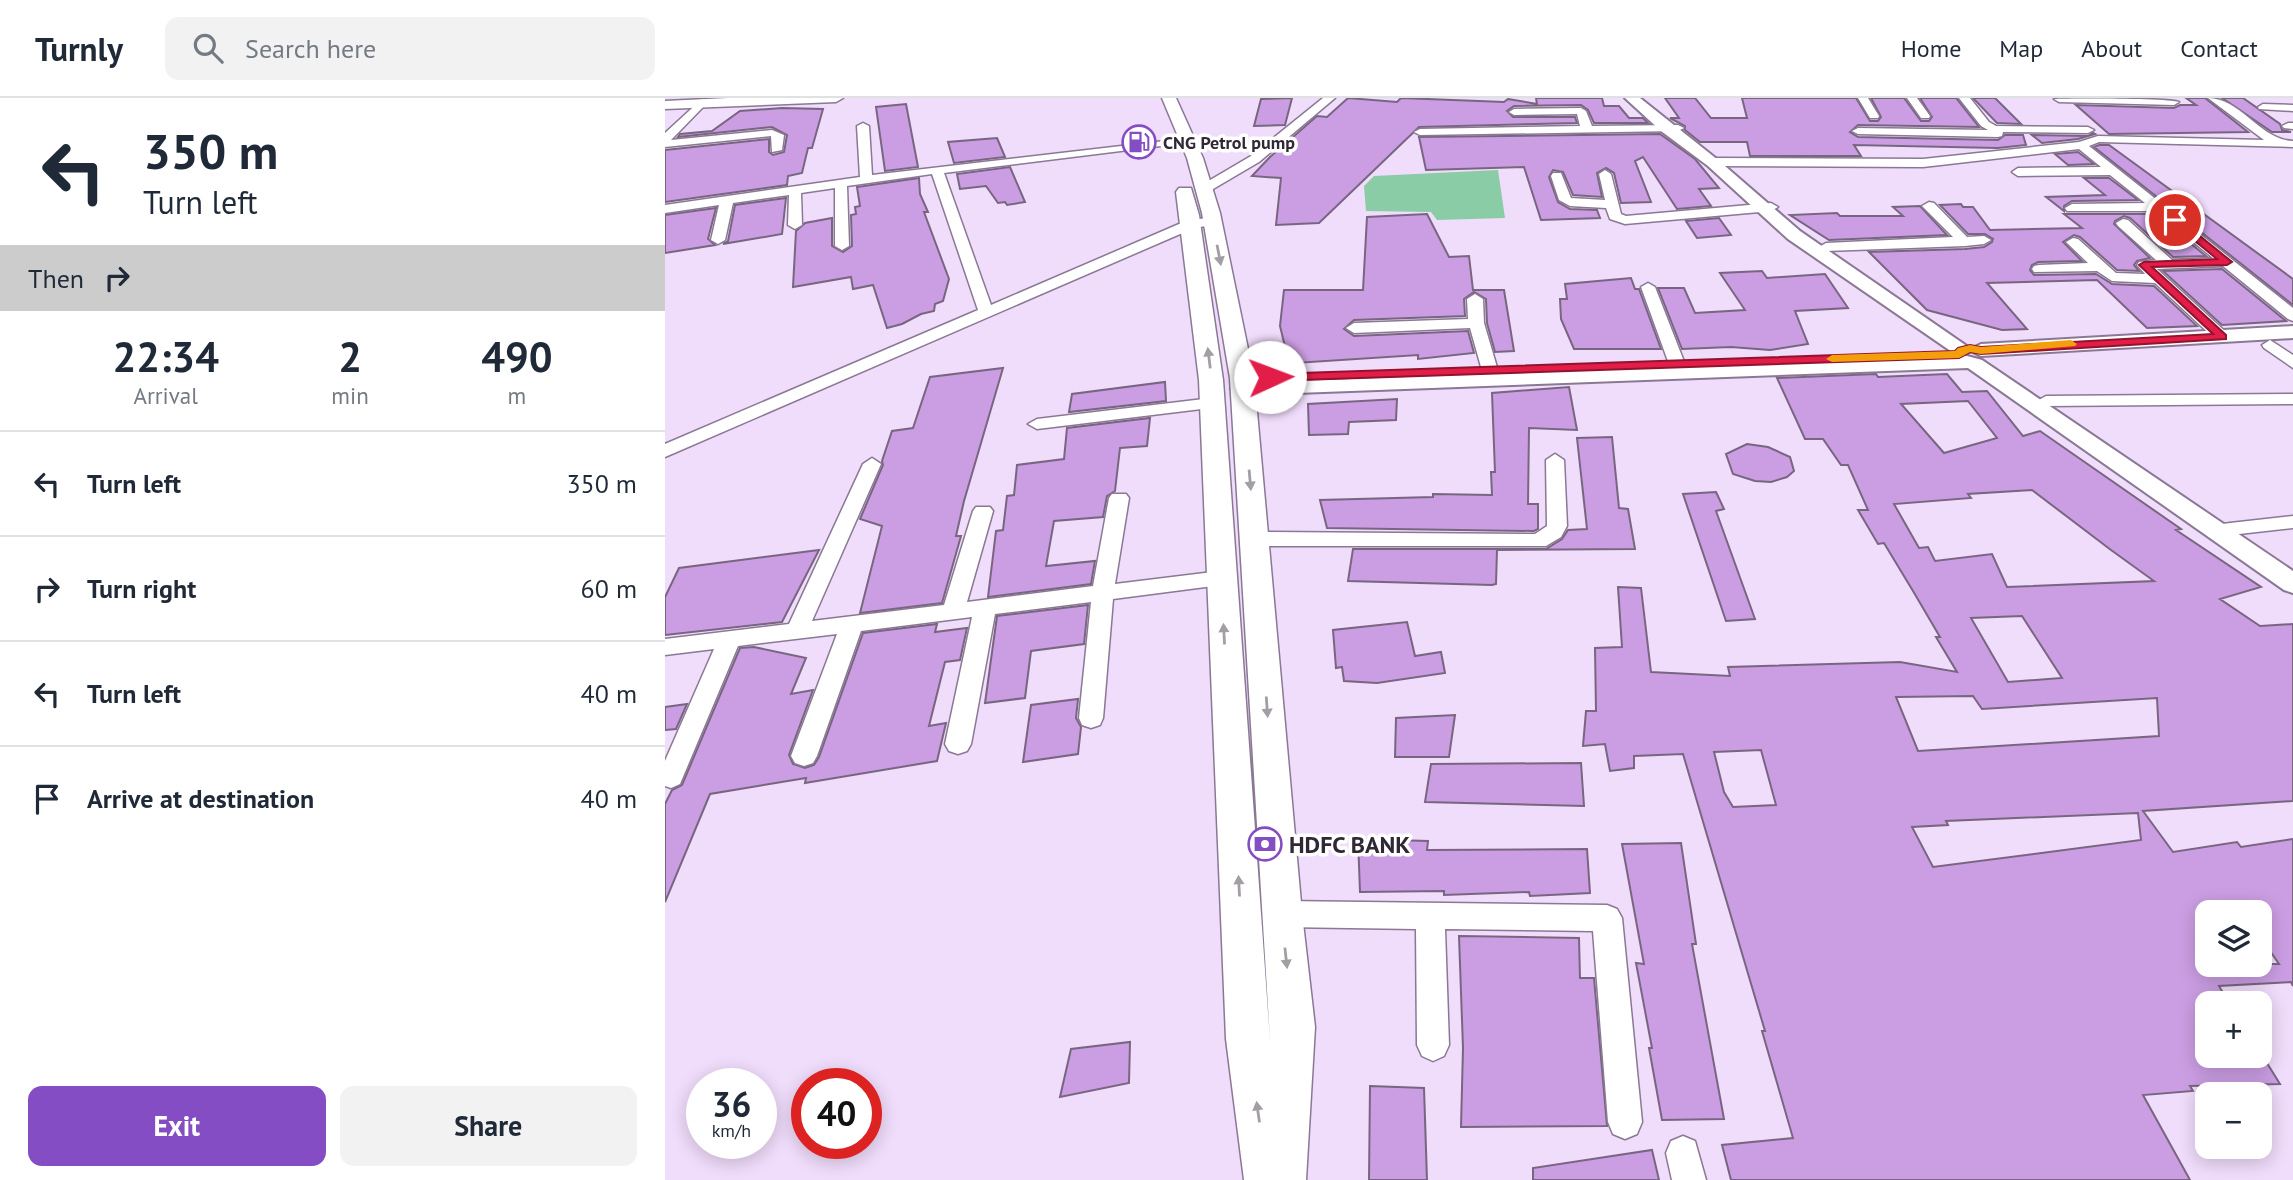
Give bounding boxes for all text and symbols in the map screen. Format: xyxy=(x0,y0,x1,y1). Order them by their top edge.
search box xyxy=(165,17,655,80)
text: Turnly xyxy=(35,27,123,70)
icon: search xyxy=(189,29,227,67)
text: Search here xyxy=(245,32,376,65)
text: Home xyxy=(1901,33,1961,64)
text: Map xyxy=(1999,33,2043,64)
text: About xyxy=(2081,33,2142,64)
text: Contact xyxy=(2180,33,2258,64)
text: 350 m xyxy=(143,119,278,183)
fuel station icon: CNG Petrol pump xyxy=(1120,123,1158,161)
icon: left xyxy=(28,126,119,217)
place label: CNG Petrol pump xyxy=(1163,131,1295,154)
text: Turn left xyxy=(143,181,258,223)
pin xyxy=(2145,190,2205,250)
icon: arrive xyxy=(2156,201,2194,239)
one-way arrow xyxy=(1214,244,1225,266)
icon: right xyxy=(98,259,136,297)
text: Then xyxy=(28,262,84,295)
text: 22:34 xyxy=(112,329,219,384)
text: 2 xyxy=(338,329,362,384)
text: 490 xyxy=(481,329,553,384)
position arrow xyxy=(1233,340,1307,414)
one-way arrow xyxy=(1203,347,1214,369)
text: Arrival xyxy=(133,381,198,410)
text: min xyxy=(331,381,369,410)
text: m xyxy=(508,381,526,410)
icon: left xyxy=(28,465,66,503)
text: Turn left xyxy=(87,467,181,500)
text: 350 m xyxy=(566,467,637,500)
one-way arrow xyxy=(1245,470,1256,492)
icon: right xyxy=(28,570,66,608)
text: Turn right xyxy=(87,572,196,605)
text: 60 m xyxy=(581,572,637,605)
one-way arrow xyxy=(1218,623,1229,645)
icon: left xyxy=(28,675,66,713)
text: Turn left xyxy=(87,677,181,710)
text: 40 m xyxy=(581,677,637,710)
one-way arrow xyxy=(1262,696,1273,718)
icon: arrive xyxy=(28,780,66,818)
text: Arrive at destination xyxy=(87,782,314,815)
text: 40 m xyxy=(581,782,637,815)
bank icon: HDFC BANK xyxy=(1246,825,1284,863)
place label: HDFC BANK xyxy=(1289,829,1410,860)
one-way arrow xyxy=(1233,875,1244,897)
map controls xyxy=(2195,900,2272,1159)
button: layers xyxy=(2195,900,2272,977)
one-way arrow xyxy=(1281,948,1292,970)
button: + xyxy=(2195,991,2272,1068)
speed limit sign: 40 xyxy=(791,1068,882,1159)
text: 36 xyxy=(712,1081,751,1127)
button: − xyxy=(2195,1082,2272,1159)
button: Exit xyxy=(28,1086,326,1166)
button: Share xyxy=(340,1086,637,1166)
one-way arrow xyxy=(1252,1101,1263,1123)
text: km/h xyxy=(712,1119,751,1142)

